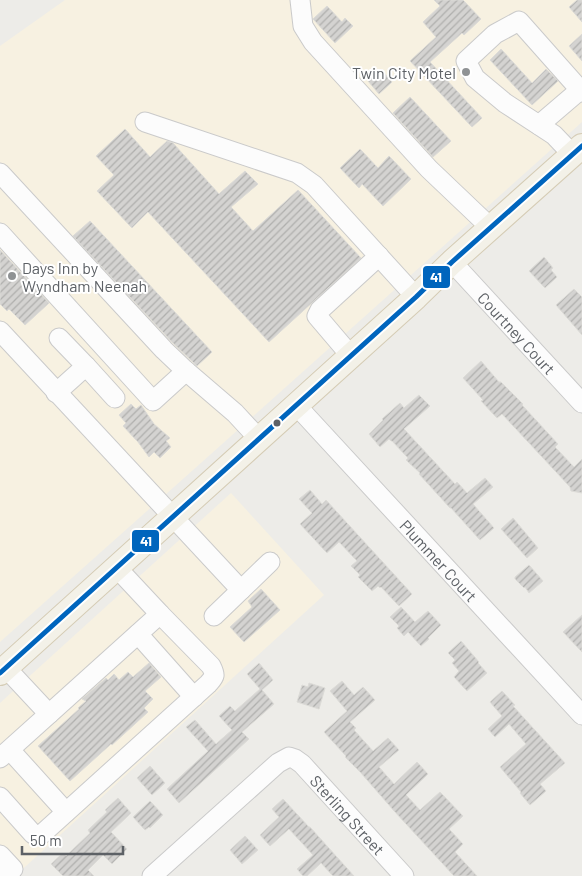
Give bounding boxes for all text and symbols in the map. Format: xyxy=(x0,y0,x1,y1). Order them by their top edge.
place label: Twin City Motel xyxy=(352,63,456,82)
marker: Twin City Motel xyxy=(460,66,472,78)
place label: Days Inn by Wyndham Neenah xyxy=(22,258,147,295)
line badge: 41 xyxy=(422,265,451,289)
text: 41 xyxy=(430,268,442,285)
marker: Days Inn by Wyndham Neenah xyxy=(6,270,18,282)
street label: Courtney Court xyxy=(474,287,560,378)
unlabelled marker xyxy=(272,418,282,428)
street label: Plummer Court xyxy=(397,515,482,605)
line badge: 41 xyxy=(131,529,160,553)
text: 41 xyxy=(140,532,152,549)
street label: Sterling Street xyxy=(307,771,389,858)
scale bar xyxy=(22,824,124,856)
text: 50 m xyxy=(30,831,62,849)

